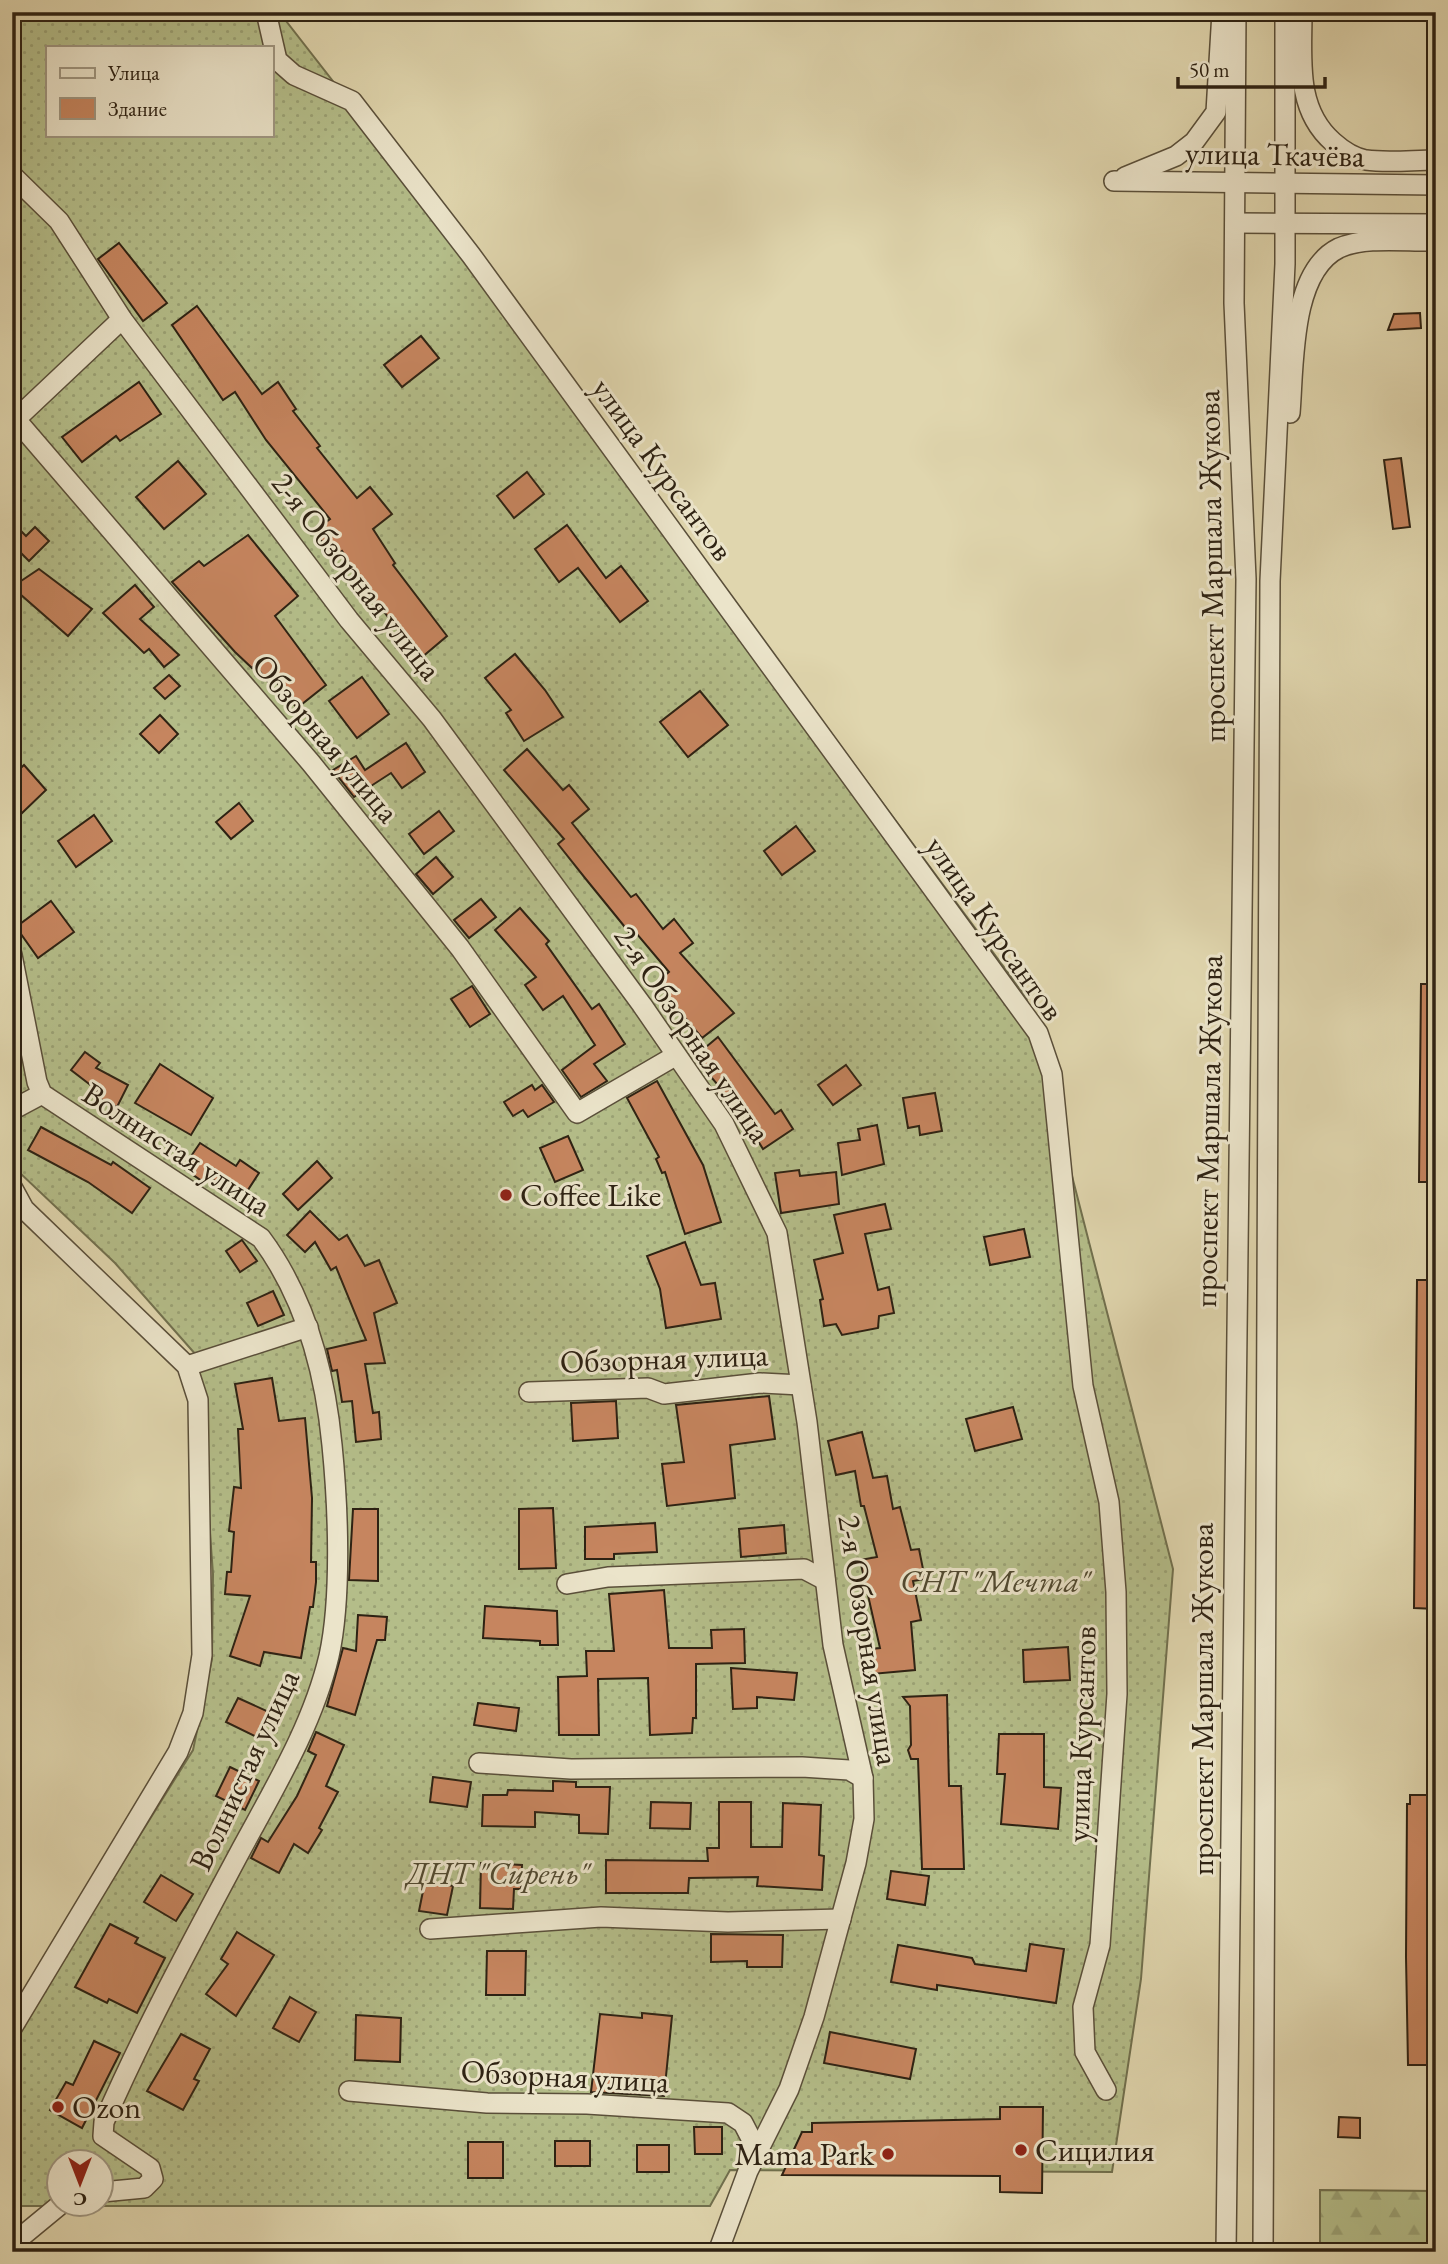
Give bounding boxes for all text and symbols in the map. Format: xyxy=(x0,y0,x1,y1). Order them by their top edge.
legend xyxy=(46,46,273,136)
scale bar xyxy=(1178,46,1326,90)
text: 50 m xyxy=(1189,56,1230,83)
text: Улица xyxy=(107,59,160,86)
text: Здание xyxy=(108,95,167,122)
street label: улица Ткачёва xyxy=(1185,131,1365,177)
street label: улица Курсантов xyxy=(582,369,744,569)
street label: проспект Маршала Жукова xyxy=(1187,389,1235,743)
street label: 2-я Обзорная улица xyxy=(262,463,452,689)
street label: Обзорная улица xyxy=(243,645,409,832)
street label: улица Курсантов xyxy=(916,827,1074,1029)
street label: 2-я Обзорная улица xyxy=(605,917,781,1151)
street label: проспект Маршала Жукова xyxy=(1184,954,1232,1308)
street label: Волнистая улица xyxy=(75,1072,280,1226)
place label: Coffee Like xyxy=(520,1174,661,1216)
marker: Coffee Like xyxy=(498,1187,514,1203)
street label: Обзорная улица xyxy=(559,1333,769,1383)
street label: 2-я Обзорная улица xyxy=(828,1512,910,1769)
street label: проспект Маршала Жукова xyxy=(1181,1523,1223,1875)
park label: СНТ "Мечта" xyxy=(900,1560,1093,1602)
street label: улица Курсантов xyxy=(1056,1625,1106,1843)
street label: Волнистая улица xyxy=(179,1663,309,1877)
park label: ДНТ "Сирень" xyxy=(404,1852,593,1894)
street label: Обзорная улица xyxy=(460,2050,670,2102)
place label: Ozon xyxy=(72,2086,141,2128)
marker: Ozon xyxy=(50,2099,66,2115)
place label: Сицилия xyxy=(1035,2129,1155,2171)
place label: Mama Park xyxy=(734,2133,875,2175)
marker: Сицилия xyxy=(1013,2142,1029,2158)
marker: Mama Park xyxy=(880,2146,896,2162)
north arrow xyxy=(46,2148,116,2218)
text: С xyxy=(73,2187,87,2212)

